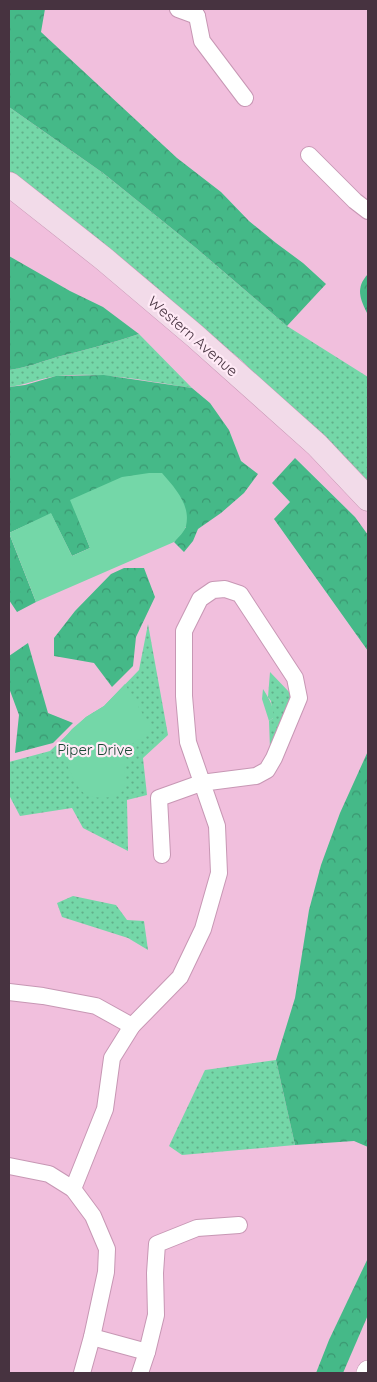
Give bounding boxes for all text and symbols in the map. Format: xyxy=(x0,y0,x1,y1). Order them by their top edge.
street label: Western Avenue xyxy=(144,292,242,380)
park label: Piper Drive xyxy=(57,740,133,759)

